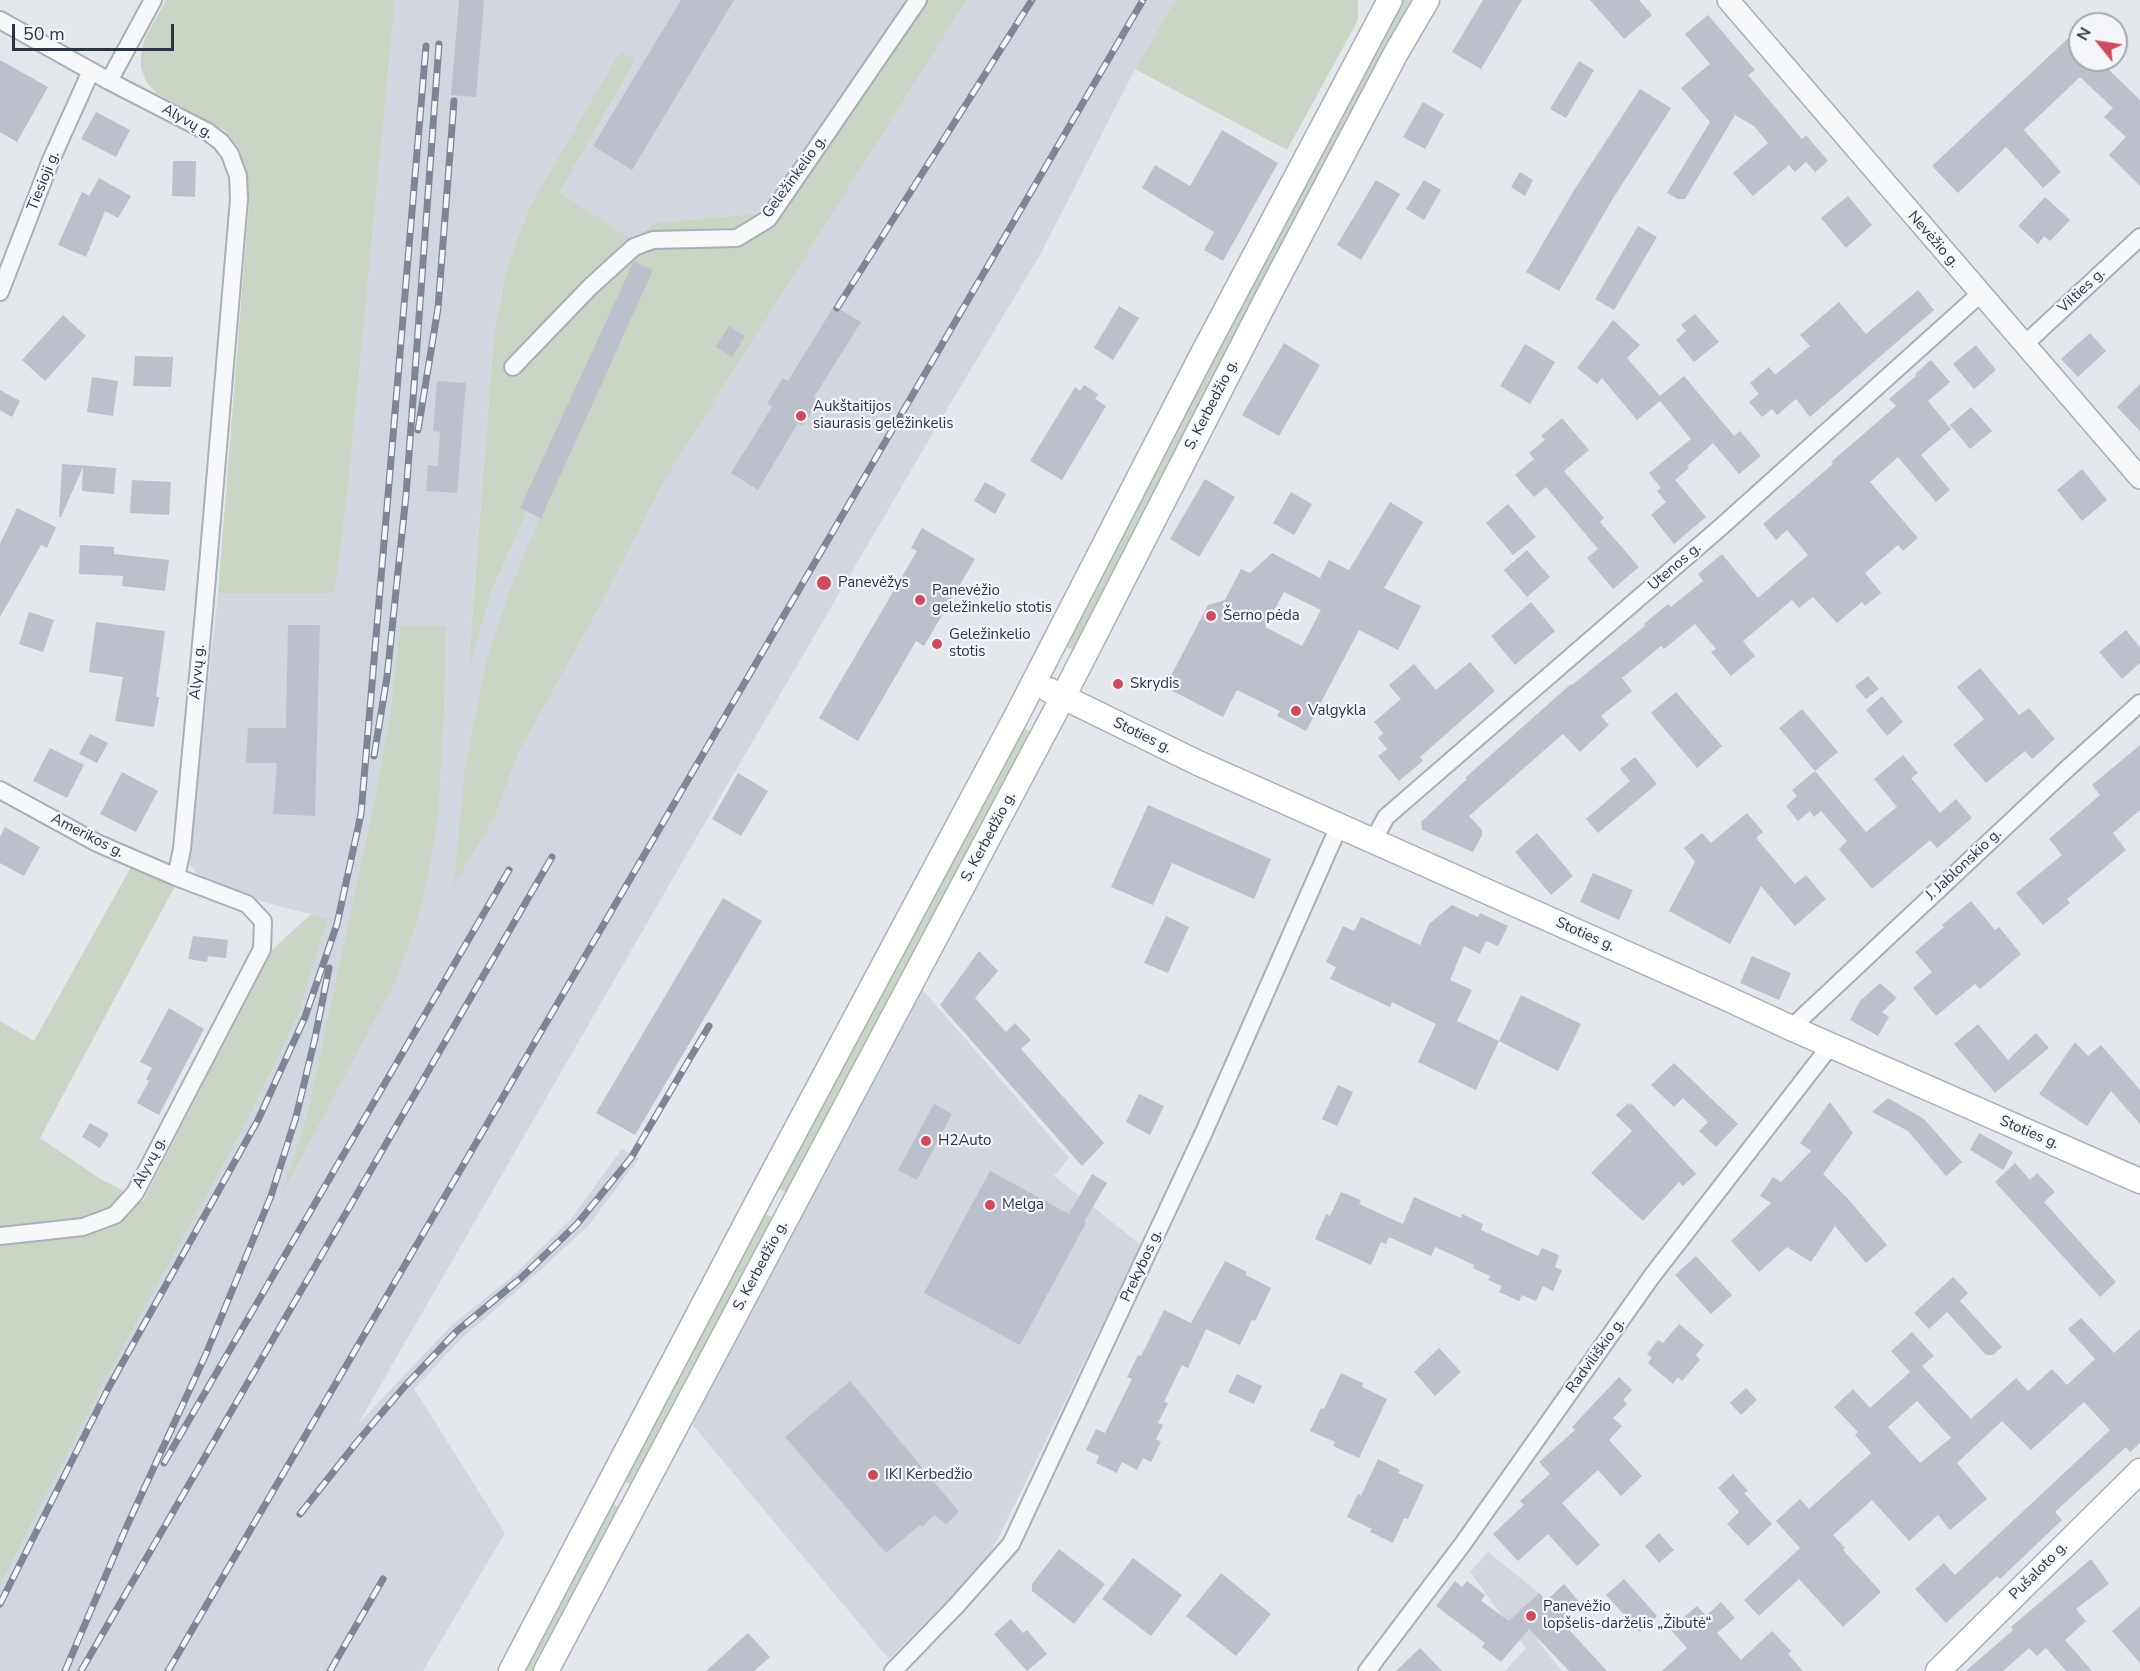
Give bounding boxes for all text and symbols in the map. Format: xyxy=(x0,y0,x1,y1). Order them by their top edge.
scale bar xyxy=(15,12,177,50)
north arrow xyxy=(2068,12,2128,72)
text: 50 m xyxy=(23,22,65,46)
text: N xyxy=(2072,23,2097,45)
street label: Alyvų g. xyxy=(158,101,216,143)
street label: Geležinkelio g. xyxy=(759,132,831,222)
street label: Tiesioji g. xyxy=(24,149,64,213)
street label: Nevėžio g. xyxy=(1903,208,1963,272)
street label: Vilties g. xyxy=(2055,265,2109,317)
street label: S. Kerbedžio g. xyxy=(1181,357,1243,453)
place label: Aukštaitijos siaurasis geležinkelis xyxy=(813,398,954,433)
marker: Aukštaitijos siaurasis geležinkelis xyxy=(794,409,808,423)
street label: Utenos g. xyxy=(1645,539,1705,595)
marker: Panevėžys xyxy=(815,574,833,592)
place label: Panevėžys xyxy=(838,574,909,592)
place label: Panevėžio geležinkelio stotis xyxy=(932,582,1052,617)
marker: Panevėžio geležinkelio stotis xyxy=(913,593,927,607)
place label: Šerno pėda xyxy=(1223,607,1300,625)
marker: Šerno pėda xyxy=(1204,609,1218,623)
place label: Geležinkelio stotis xyxy=(949,626,1031,661)
marker: Geležinkelio stotis xyxy=(930,637,944,651)
street label: Alyvų g. xyxy=(187,644,209,700)
place label: Skrydis xyxy=(1130,675,1180,693)
marker: Skrydis xyxy=(1111,677,1125,691)
place label: Valgykla xyxy=(1308,702,1366,720)
marker: Valgykla xyxy=(1289,704,1303,718)
street label: Stoties g. xyxy=(1110,714,1174,758)
street label: S. Kerbedžio g. xyxy=(958,789,1020,885)
street label: Amerikos g. xyxy=(47,810,127,862)
street label: J. Jablonskio g. xyxy=(1922,825,2006,905)
street label: Stoties g. xyxy=(1553,914,1617,956)
street label: Stoties g. xyxy=(1997,1112,2061,1154)
place label: H2Auto xyxy=(938,1132,991,1150)
street label: Alyvų g. xyxy=(129,1134,171,1192)
marker: H2Auto xyxy=(919,1134,933,1148)
place label: Melga xyxy=(1002,1196,1044,1214)
marker: Melga xyxy=(983,1198,997,1212)
street label: S. Kerbedžio g. xyxy=(730,1218,792,1314)
street label: Prekybos g. xyxy=(1117,1227,1167,1305)
street label: Radviliškio g. xyxy=(1563,1315,1629,1397)
place label: IKI Kerbedžio xyxy=(885,1466,973,1484)
marker: IKI Kerbedžio xyxy=(866,1468,880,1482)
street label: Pušaloto g. xyxy=(2006,1538,2072,1604)
place label: Panevėžio lopšelis-darželis „Žibutė“ xyxy=(1543,1598,1711,1633)
marker: Panevėžio lopšelis-darželis „Žibutė“ xyxy=(1524,1609,1538,1623)

